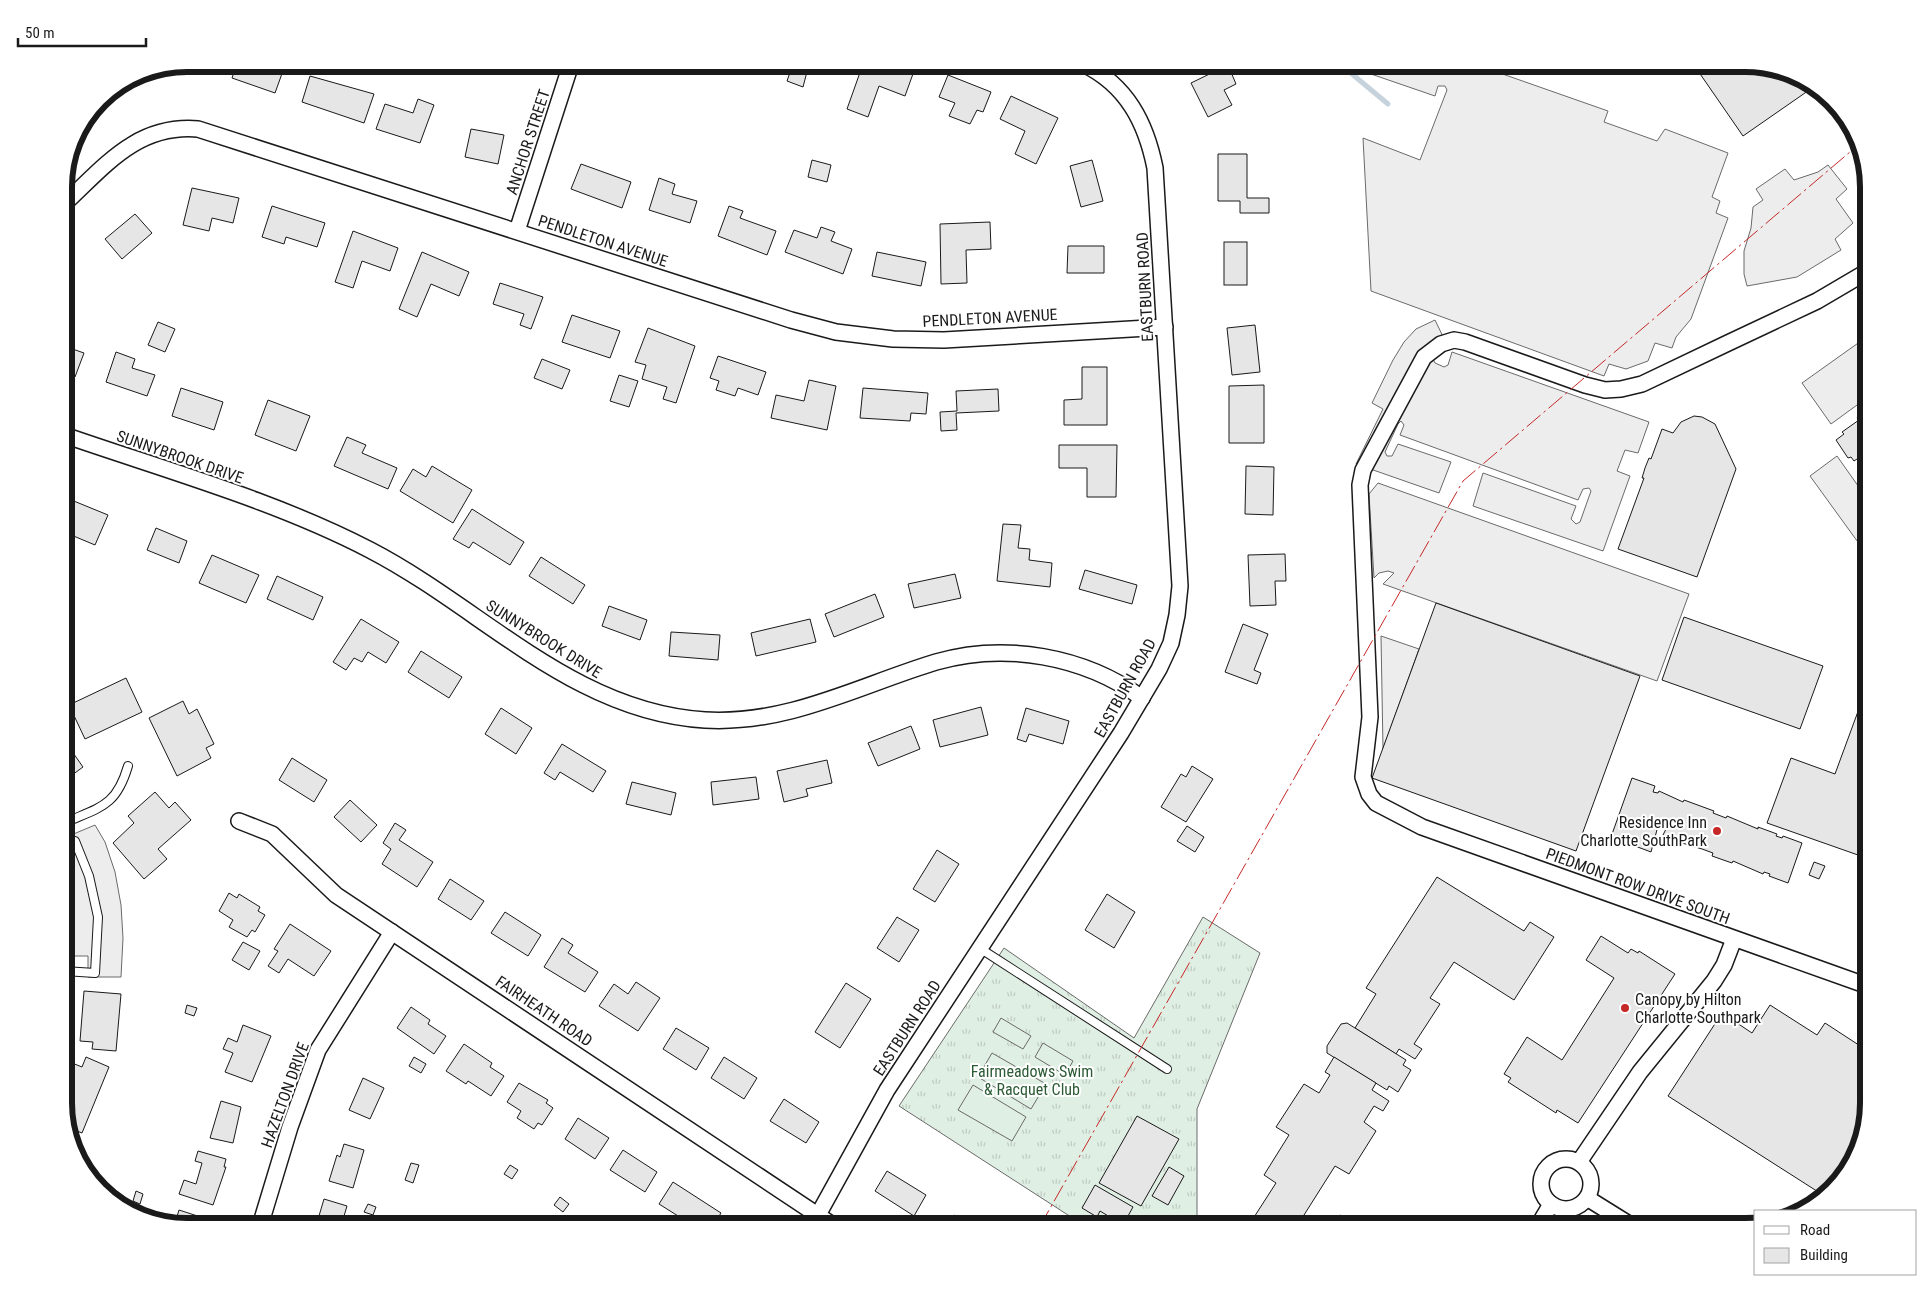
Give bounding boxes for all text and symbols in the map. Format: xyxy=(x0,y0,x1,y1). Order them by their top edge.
scale bar xyxy=(18,15,145,47)
text: 50 m xyxy=(25,24,55,42)
street label: ANCHOR STREET xyxy=(502,87,554,197)
street label: PENDLETON AVENUE xyxy=(536,211,670,271)
street label: EASTBURN ROAD xyxy=(1133,232,1157,342)
street label: PENDLETON AVENUE xyxy=(922,305,1058,331)
street label: SUNNYBROOK DRIVE xyxy=(114,426,246,488)
street label: SUNNYBROOK DRIVE xyxy=(483,596,605,682)
street label: EASTBURN ROAD xyxy=(1090,635,1160,741)
place label: Residence Inn Charlotte SouthPark xyxy=(1580,813,1708,850)
marker: Residence Inn Charlotte SouthPark xyxy=(1711,825,1723,837)
street label: PIEDMONT ROW DRIVE SOUTH xyxy=(1543,844,1733,928)
street label: FAIRHEATH ROAD xyxy=(492,972,596,1050)
street label: EASTBURN ROAD xyxy=(869,977,945,1079)
place label: Canopy by Hilton Charlotte Southpark xyxy=(1635,990,1762,1027)
marker: Canopy by Hilton Charlotte Southpark xyxy=(1619,1002,1631,1014)
street label: HAZELTON DRIVE xyxy=(257,1040,313,1150)
park label: Fairmeadows Swim & Racquet Club xyxy=(971,1062,1093,1099)
legend xyxy=(1754,1210,1917,1275)
text: Road xyxy=(1800,1221,1830,1239)
text: Building xyxy=(1800,1246,1848,1264)

